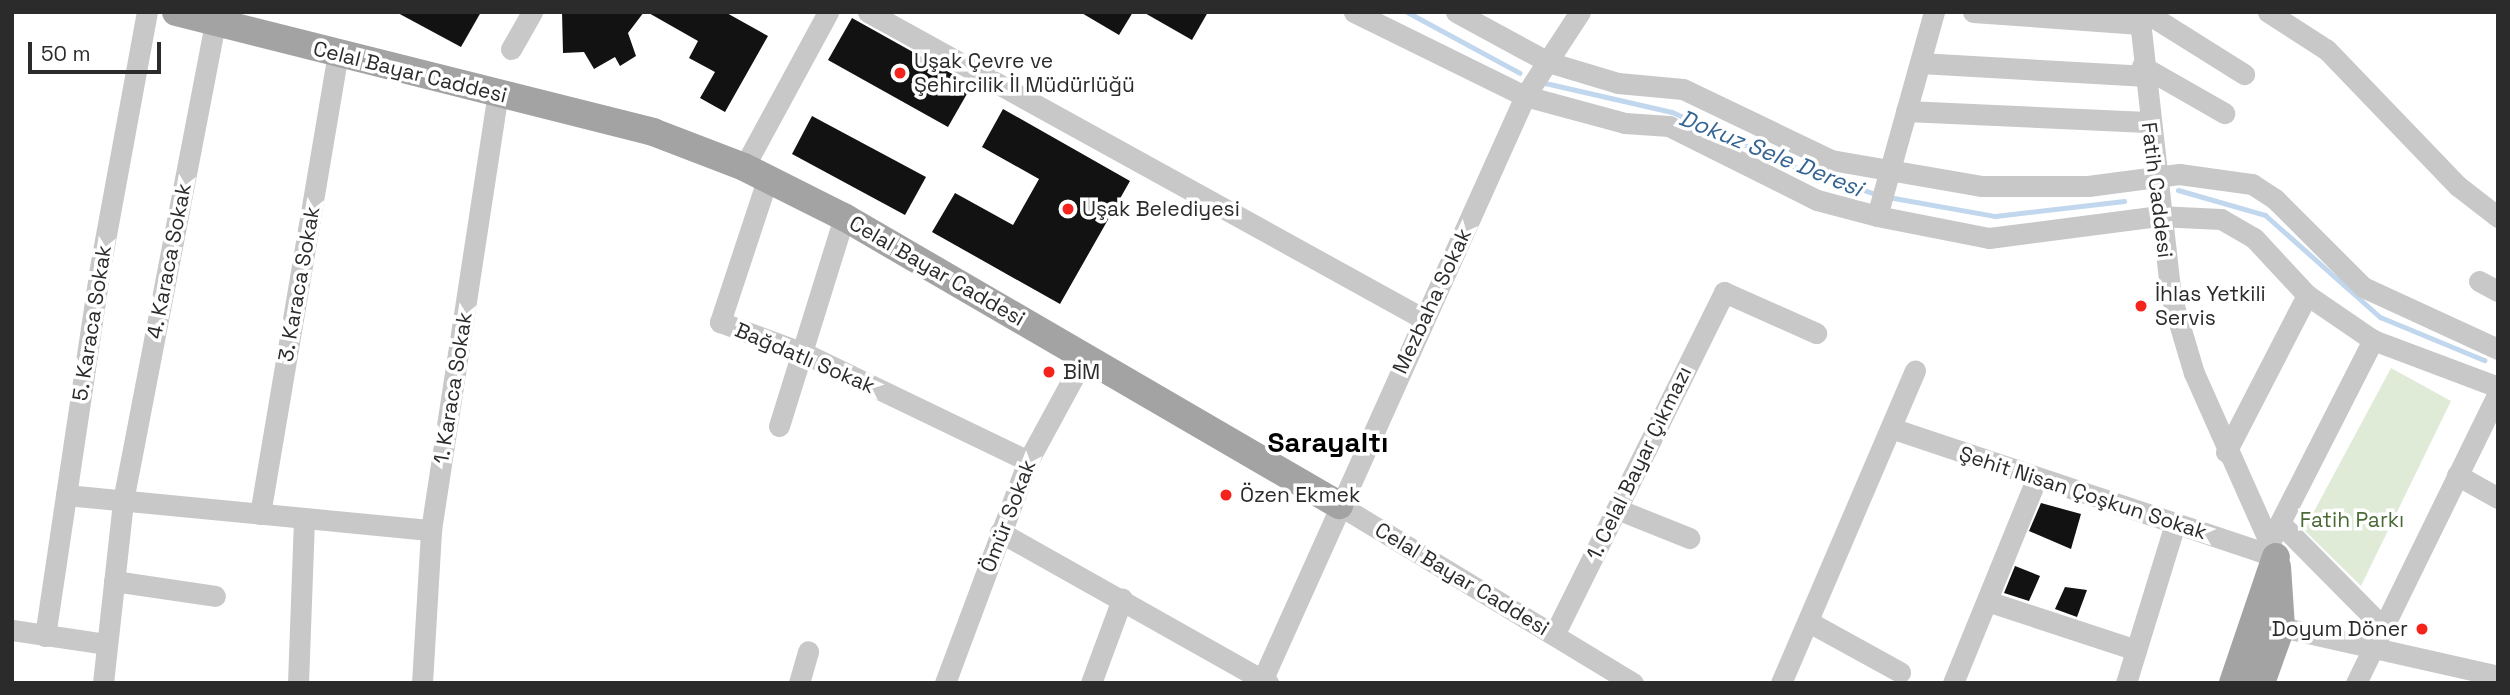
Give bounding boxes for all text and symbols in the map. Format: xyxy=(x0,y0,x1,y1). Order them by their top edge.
scale bar xyxy=(32,28,164,72)
street label: Celal Bayar Caddesi xyxy=(311,36,509,108)
text: 50 m xyxy=(41,40,91,67)
place label: Uşak Çevre ve Şehircilik İl Müdürlüğü xyxy=(914,48,1135,98)
marker: Uşak Çevre ve Şehircilik İl Müdürlüğü xyxy=(892,65,908,81)
water label: Dokuz Sele Deresi xyxy=(1675,104,1867,202)
street label: Fatih Caddesi xyxy=(2136,121,2178,259)
street label: 4. Karaca Sokak xyxy=(142,181,196,341)
place label: Uşak Belediyesi xyxy=(1082,196,1240,222)
marker: Uşak Belediyesi xyxy=(1060,201,1076,217)
street label: 3. Karaca Sokak xyxy=(273,204,325,364)
street label: Celal Bayar Caddesi xyxy=(845,210,1029,332)
street label: Mezbaha Sokak xyxy=(1387,224,1477,378)
street label: 5. Karaca Sokak xyxy=(67,243,117,403)
place label: İhlas Yetkili Servis xyxy=(2155,281,2266,331)
marker: İhlas Yetkili Servis xyxy=(2133,298,2149,314)
street label: 1. Karaca Sokak xyxy=(429,310,477,466)
street label: Bağdatlı Sokak xyxy=(731,317,879,399)
place label: BİM xyxy=(1063,359,1100,385)
street label: 1. Celal Bayar Çıkmazı xyxy=(1581,362,1697,564)
marker: BİM xyxy=(1041,364,1057,380)
district label: Sarayaltı xyxy=(1268,425,1388,459)
street label: Şehit Nisan Çoşkun Sokak xyxy=(1956,441,2210,545)
street label: Ömür Sokak xyxy=(975,456,1041,576)
place label: Özen Ekmek xyxy=(1240,482,1360,508)
marker: Özen Ekmek xyxy=(1218,487,1234,503)
park label: Fatih Parkı xyxy=(2300,507,2404,533)
street label: Celal Bayar Caddesi xyxy=(1370,517,1554,641)
place label: Doyum Döner xyxy=(2272,616,2408,642)
marker: Doyum Döner xyxy=(2414,621,2430,637)

